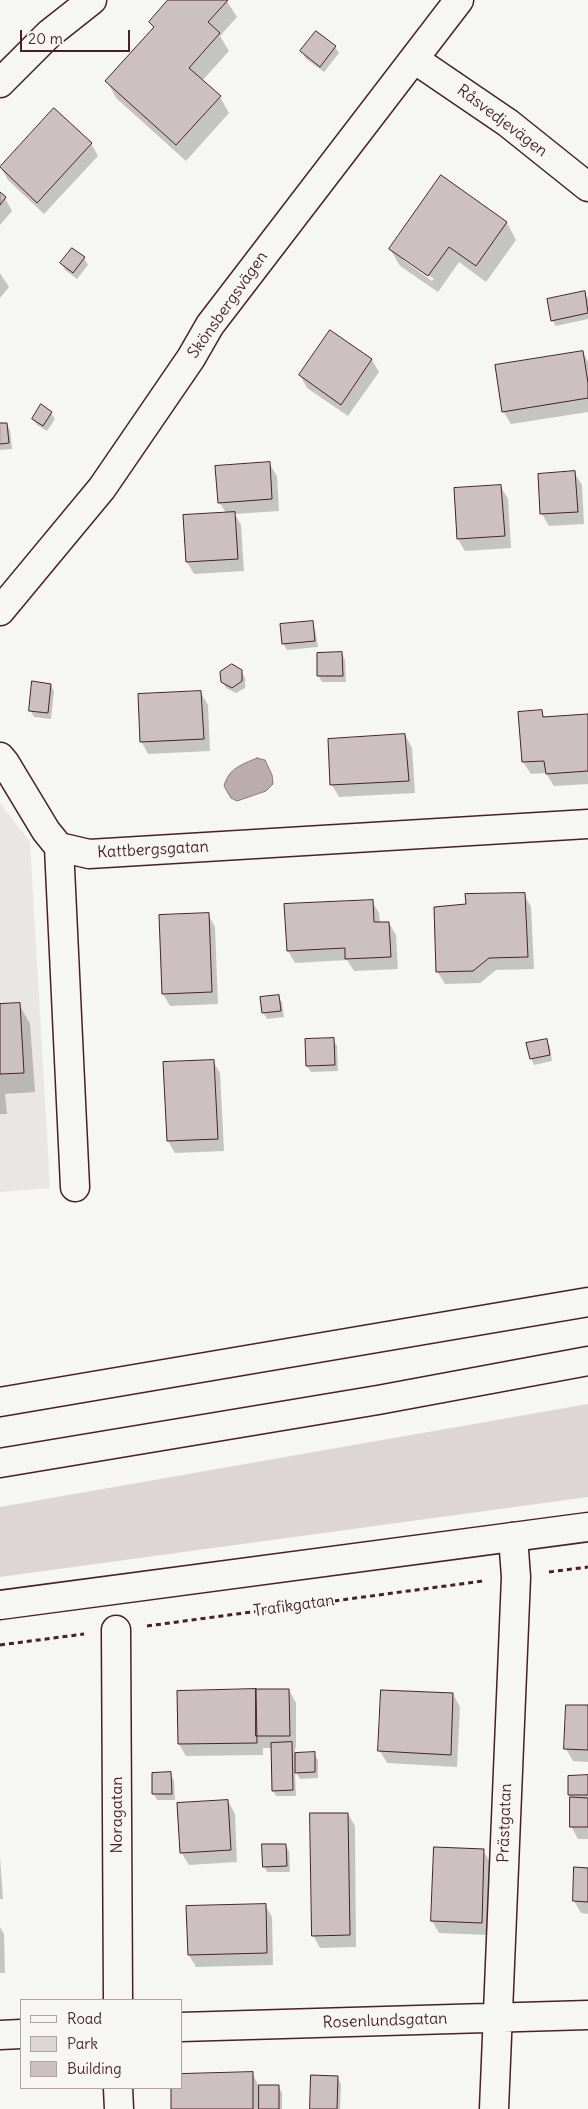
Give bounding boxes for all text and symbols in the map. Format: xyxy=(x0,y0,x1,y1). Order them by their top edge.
scale bar xyxy=(22,20,132,52)
text: 20 m xyxy=(28,29,63,48)
street label: Råsvedjevägen xyxy=(453,81,551,161)
street label: Skönsbergsvägen xyxy=(184,248,272,362)
street label: Kattbergsgatan xyxy=(97,837,209,863)
street label: Trafikgatan xyxy=(252,1591,336,1621)
street label: Noragatan xyxy=(107,1776,127,1854)
street label: Prästgatan xyxy=(494,1783,516,1863)
legend xyxy=(20,1999,182,2089)
text: Road xyxy=(67,2009,102,2028)
street label: Rosenlundsgatan xyxy=(322,2009,448,2033)
text: Park xyxy=(67,2034,98,2053)
text: Building xyxy=(67,2059,122,2078)

